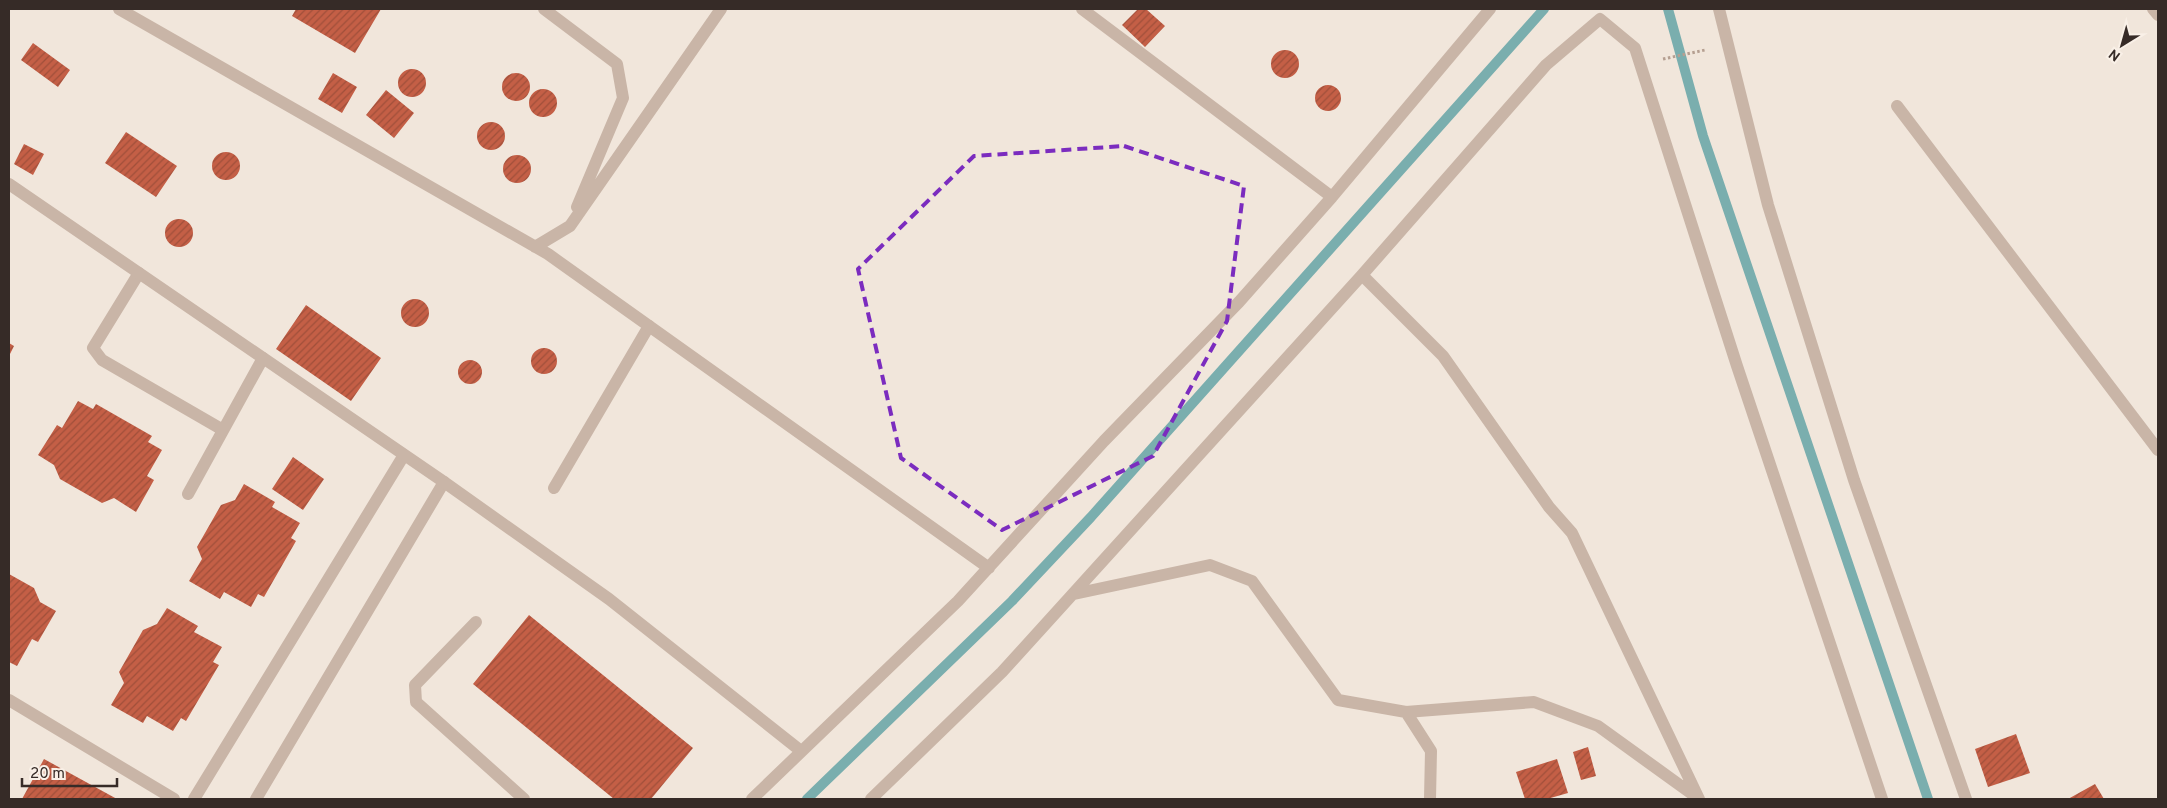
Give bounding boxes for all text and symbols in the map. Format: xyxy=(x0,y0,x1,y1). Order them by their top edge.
north arrow xyxy=(2097,20,2147,70)
text: N xyxy=(2106,44,2124,64)
scale bar xyxy=(22,756,118,788)
text: 20 m xyxy=(30,765,65,784)

